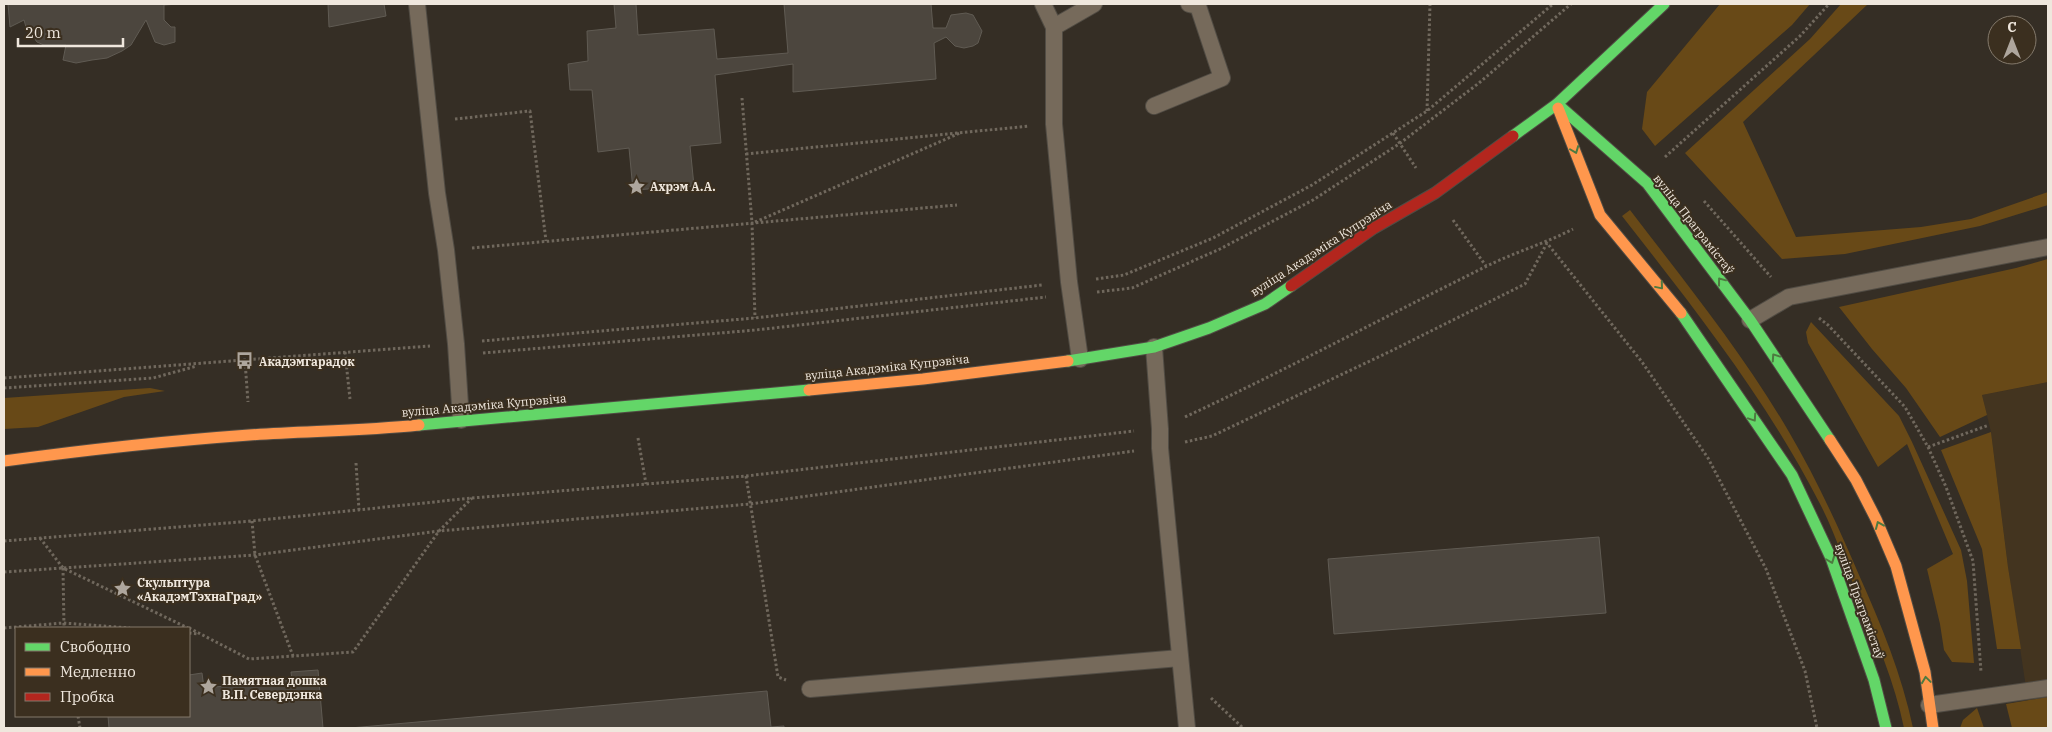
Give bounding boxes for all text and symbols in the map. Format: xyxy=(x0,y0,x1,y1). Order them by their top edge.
scale bar xyxy=(18,15,122,47)
north arrow xyxy=(1987,15,2037,65)
text: С xyxy=(2007,18,2017,36)
text: 20 m xyxy=(25,23,61,42)
one-way arrow xyxy=(1568,145,1579,154)
street label: вуліца Праграмістаў xyxy=(1650,171,1738,277)
place icon: Ахрэм А.А. xyxy=(626,176,646,196)
place label: Ахрэм А.А. xyxy=(650,179,716,194)
street label: вуліца Акадэміка Купрэвіча xyxy=(1248,196,1395,299)
one-way arrow xyxy=(1718,277,1727,287)
one-way arrow xyxy=(1654,280,1663,289)
bus stop icon: Акадэмгарадок xyxy=(235,351,255,371)
street label: вуліца Акадэміка Купрэвіча xyxy=(804,351,970,383)
place label: Акадэмгарадок xyxy=(259,354,355,369)
one-way arrow xyxy=(1772,354,1781,363)
street label: вуліца Акадэміка Купрэвіча xyxy=(401,390,567,420)
one-way arrow xyxy=(1747,413,1756,422)
one-way arrow xyxy=(1874,521,1885,530)
street label: вуліца Праграмістаў xyxy=(1832,541,1888,662)
one-way arrow xyxy=(1825,555,1835,564)
place label: Скульптура «АкадэмТэхнаГрад» xyxy=(137,575,262,604)
place icon: Скульптура «АкадэмТэхнаГрад» xyxy=(113,579,133,599)
legend xyxy=(15,627,190,717)
text: Свободно xyxy=(60,637,131,656)
text: Медленно xyxy=(60,662,136,681)
place label: Памятная дошка В.П. Севердэнка xyxy=(222,673,327,702)
one-way arrow xyxy=(1921,676,1932,684)
place icon: Памятная дошка В.П. Севердэнка xyxy=(198,677,218,697)
text: Пробка xyxy=(60,687,115,706)

